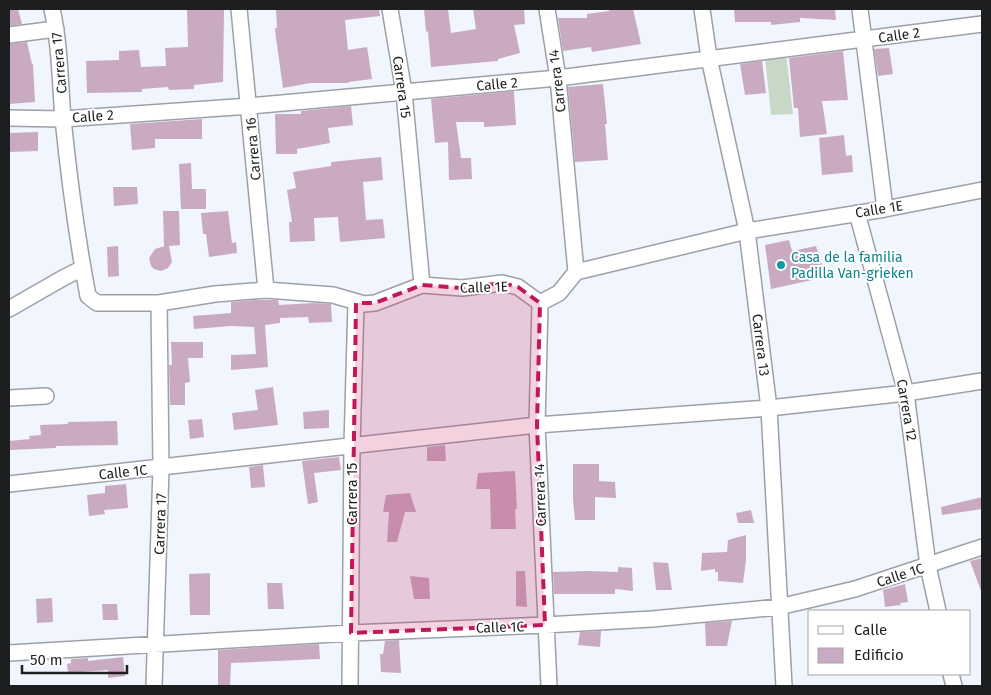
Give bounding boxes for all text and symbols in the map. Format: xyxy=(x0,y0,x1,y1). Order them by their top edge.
street label: Calle 2 xyxy=(877,24,921,47)
street label: Carrera 17 xyxy=(48,31,71,95)
street label: Carrera 14 xyxy=(545,48,570,113)
street label: Carrera 15 xyxy=(389,55,414,119)
street label: Calle 2 xyxy=(476,74,519,95)
street label: Calle 2 xyxy=(72,107,114,126)
street label: Carrera 16 xyxy=(242,117,265,181)
street label: Calle 1E xyxy=(854,197,904,222)
place label: Casa de la familia Padilla Van-grieken xyxy=(791,249,914,282)
marker: Casa de la familia Padilla Van-grieken xyxy=(775,259,787,271)
street label: Calle 1E xyxy=(460,278,508,297)
street label: Carrera 13 xyxy=(748,313,773,377)
street label: Carrera 12 xyxy=(893,378,920,442)
street label: Calle 1C xyxy=(98,461,148,483)
street label: Carrera 15 xyxy=(344,463,361,525)
street label: Carrera 14 xyxy=(531,463,550,527)
street label: Carrera 17 xyxy=(151,493,170,555)
street label: Calle 1C xyxy=(874,560,926,591)
legend xyxy=(808,610,971,675)
street label: Calle 1C xyxy=(475,618,525,637)
text: Calle xyxy=(854,621,887,639)
scale bar xyxy=(22,642,128,674)
text: Edificio xyxy=(854,646,904,664)
text: 50 m xyxy=(30,651,63,669)

